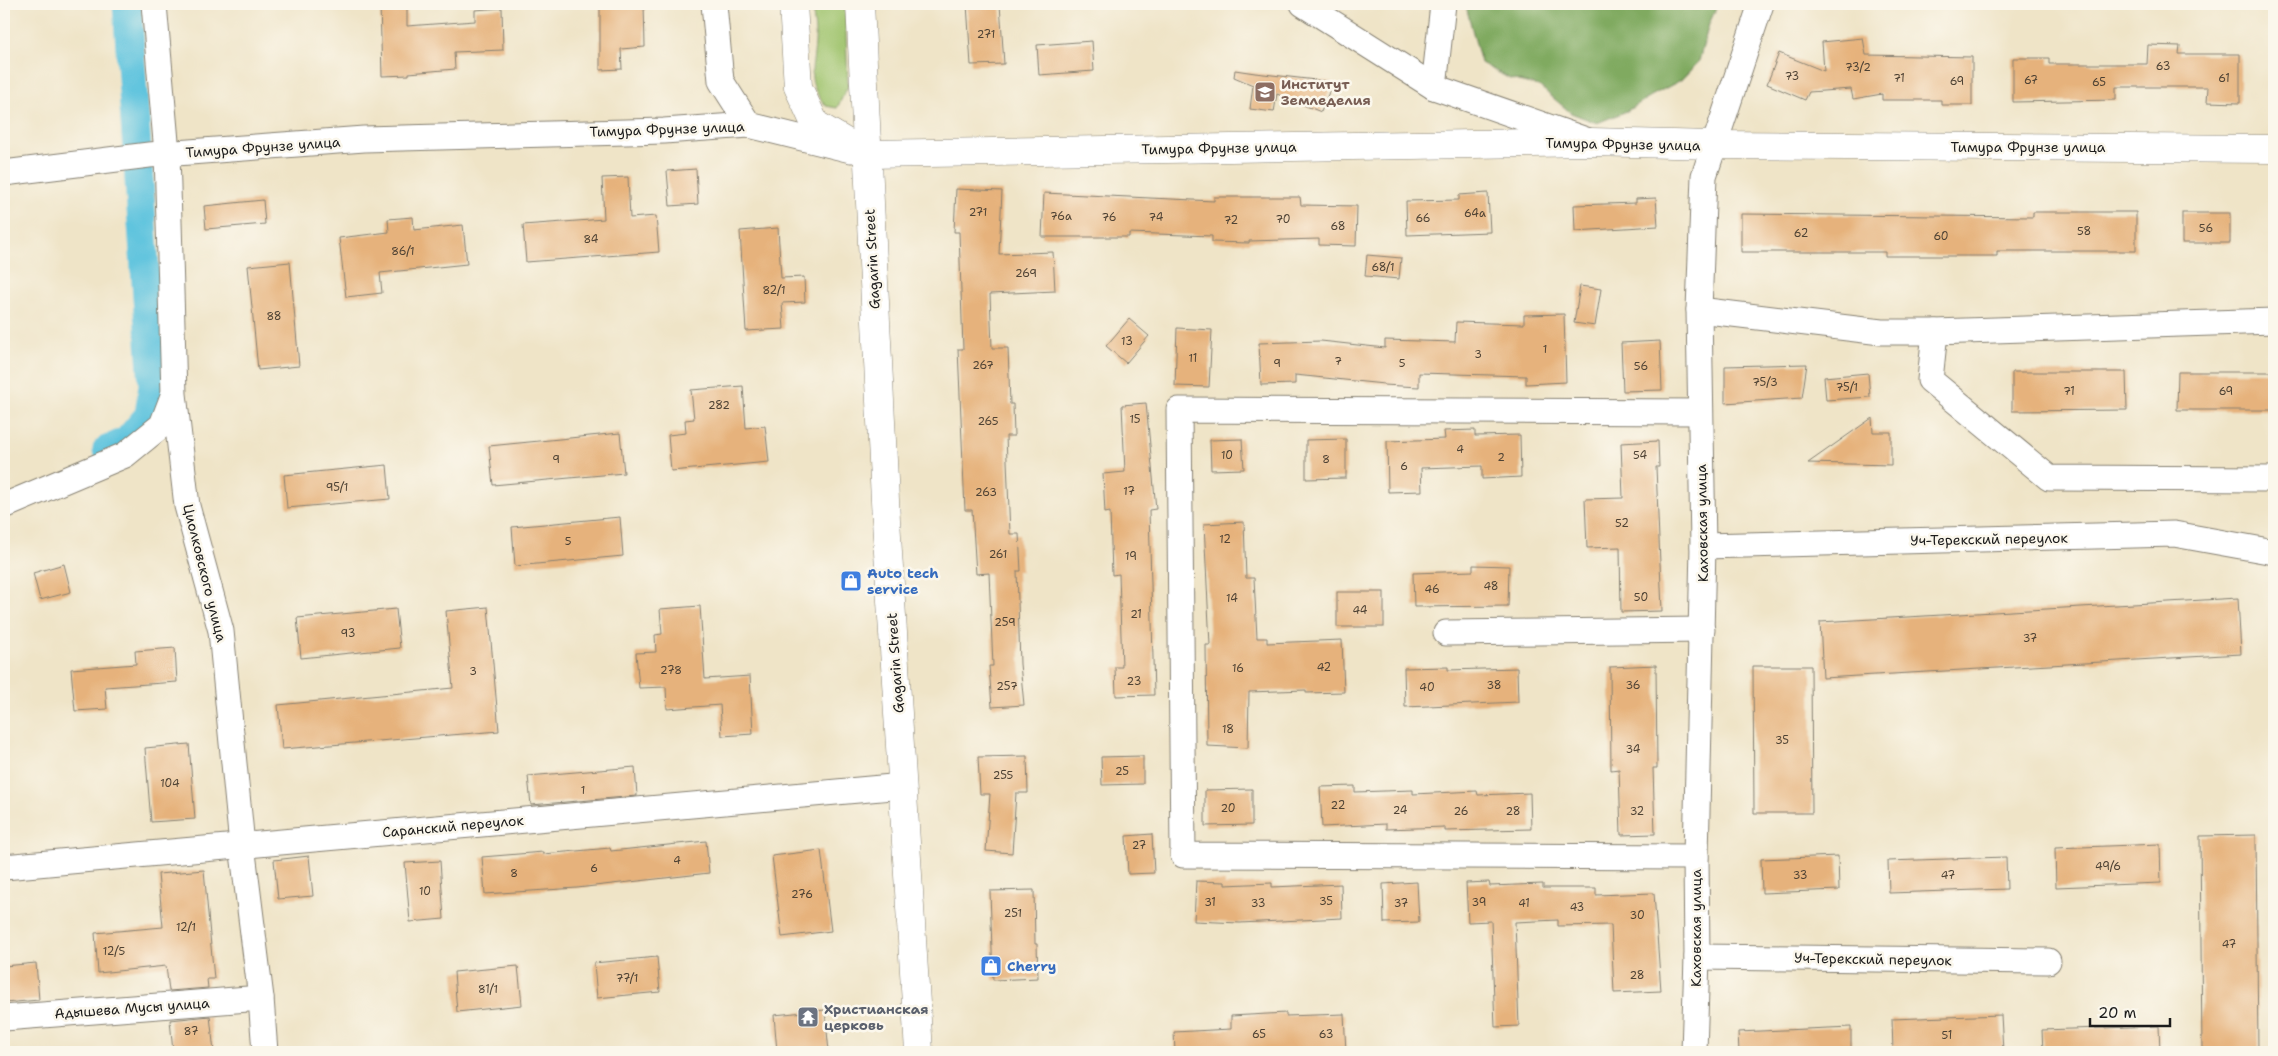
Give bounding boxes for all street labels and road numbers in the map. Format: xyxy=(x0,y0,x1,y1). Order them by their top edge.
street label: Тимура Фрунзе улица xyxy=(589,117,745,141)
street label: Тимура Фрунзе улица xyxy=(185,133,341,161)
street label: Тимура Фрунзе улица xyxy=(1545,134,1701,154)
street label: Тимура Фрунзе улица xyxy=(1141,138,1297,158)
street label: Тимура Фрунзе улица xyxy=(1950,138,2106,156)
street label: Gagarin Street xyxy=(860,208,884,310)
street label: Каховская улица xyxy=(1692,464,1712,582)
street label: Циолковского улица xyxy=(179,502,231,644)
street label: Уч-Терекский переулок xyxy=(1910,529,2069,549)
street label: Gagarin Street xyxy=(883,612,907,714)
street label: Саранский переулок xyxy=(381,811,525,841)
street label: Каховская улица xyxy=(1687,869,1705,987)
street label: Уч-Терекский переулок xyxy=(1794,949,1953,969)
street label: Адышева Мусы улица xyxy=(54,994,210,1022)

